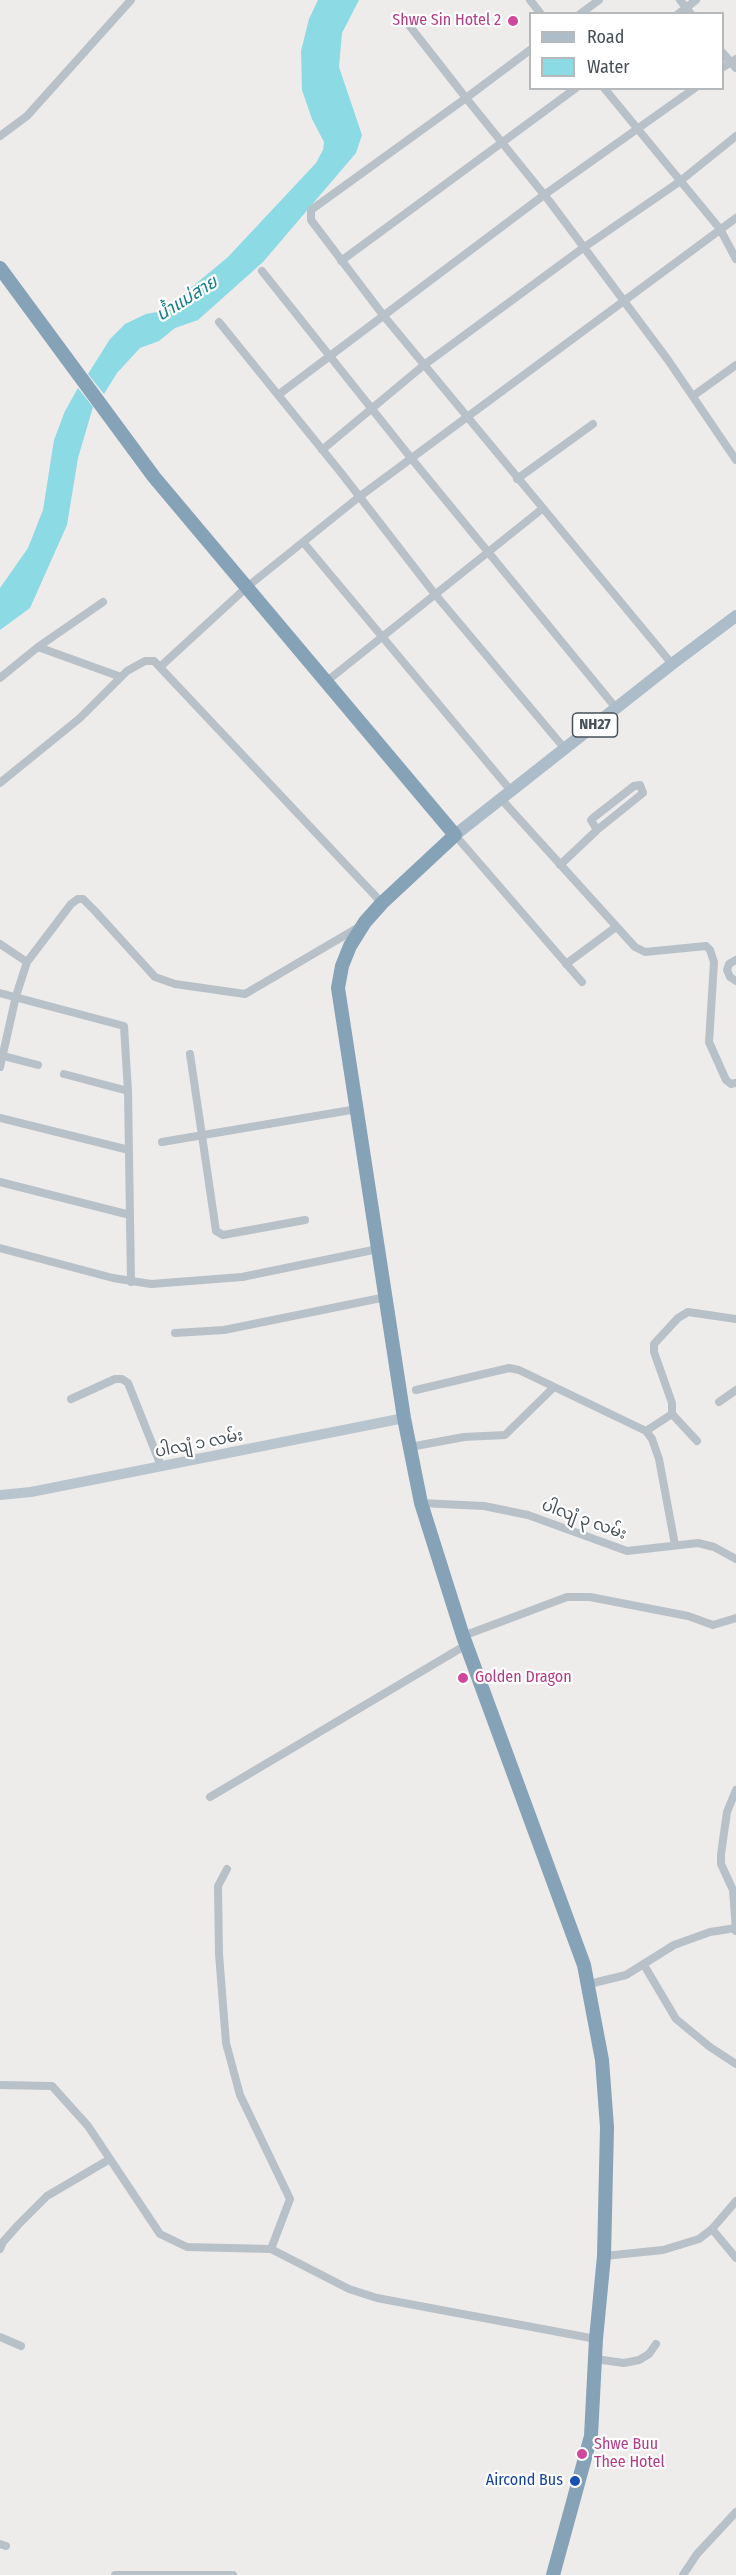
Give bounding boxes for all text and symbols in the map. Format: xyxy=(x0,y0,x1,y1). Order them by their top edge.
place label: Shwe Sin Hotel 2 xyxy=(392,11,501,31)
legend xyxy=(529,12,724,90)
marker: Shwe Sin Hotel 2 xyxy=(506,14,520,28)
text: Road xyxy=(587,26,624,48)
text: Water xyxy=(587,56,630,78)
water label: น้ำแม่สาย xyxy=(152,272,222,326)
road number: NH27 xyxy=(572,713,618,737)
street label: ပါလျံ ၁ လမ်း xyxy=(153,1426,245,1462)
street label: ပါလျံ ၃ လမ်း xyxy=(539,1496,629,1544)
place label: Golden Dragon xyxy=(475,1668,572,1688)
marker: Golden Dragon xyxy=(456,1671,470,1685)
place label: Shwe Buu Thee Hotel xyxy=(594,2435,665,2473)
marker: Shwe Buu Thee Hotel xyxy=(575,2447,589,2461)
place label: Aircond Bus xyxy=(486,2471,563,2491)
marker: Aircond Bus xyxy=(568,2474,582,2488)

